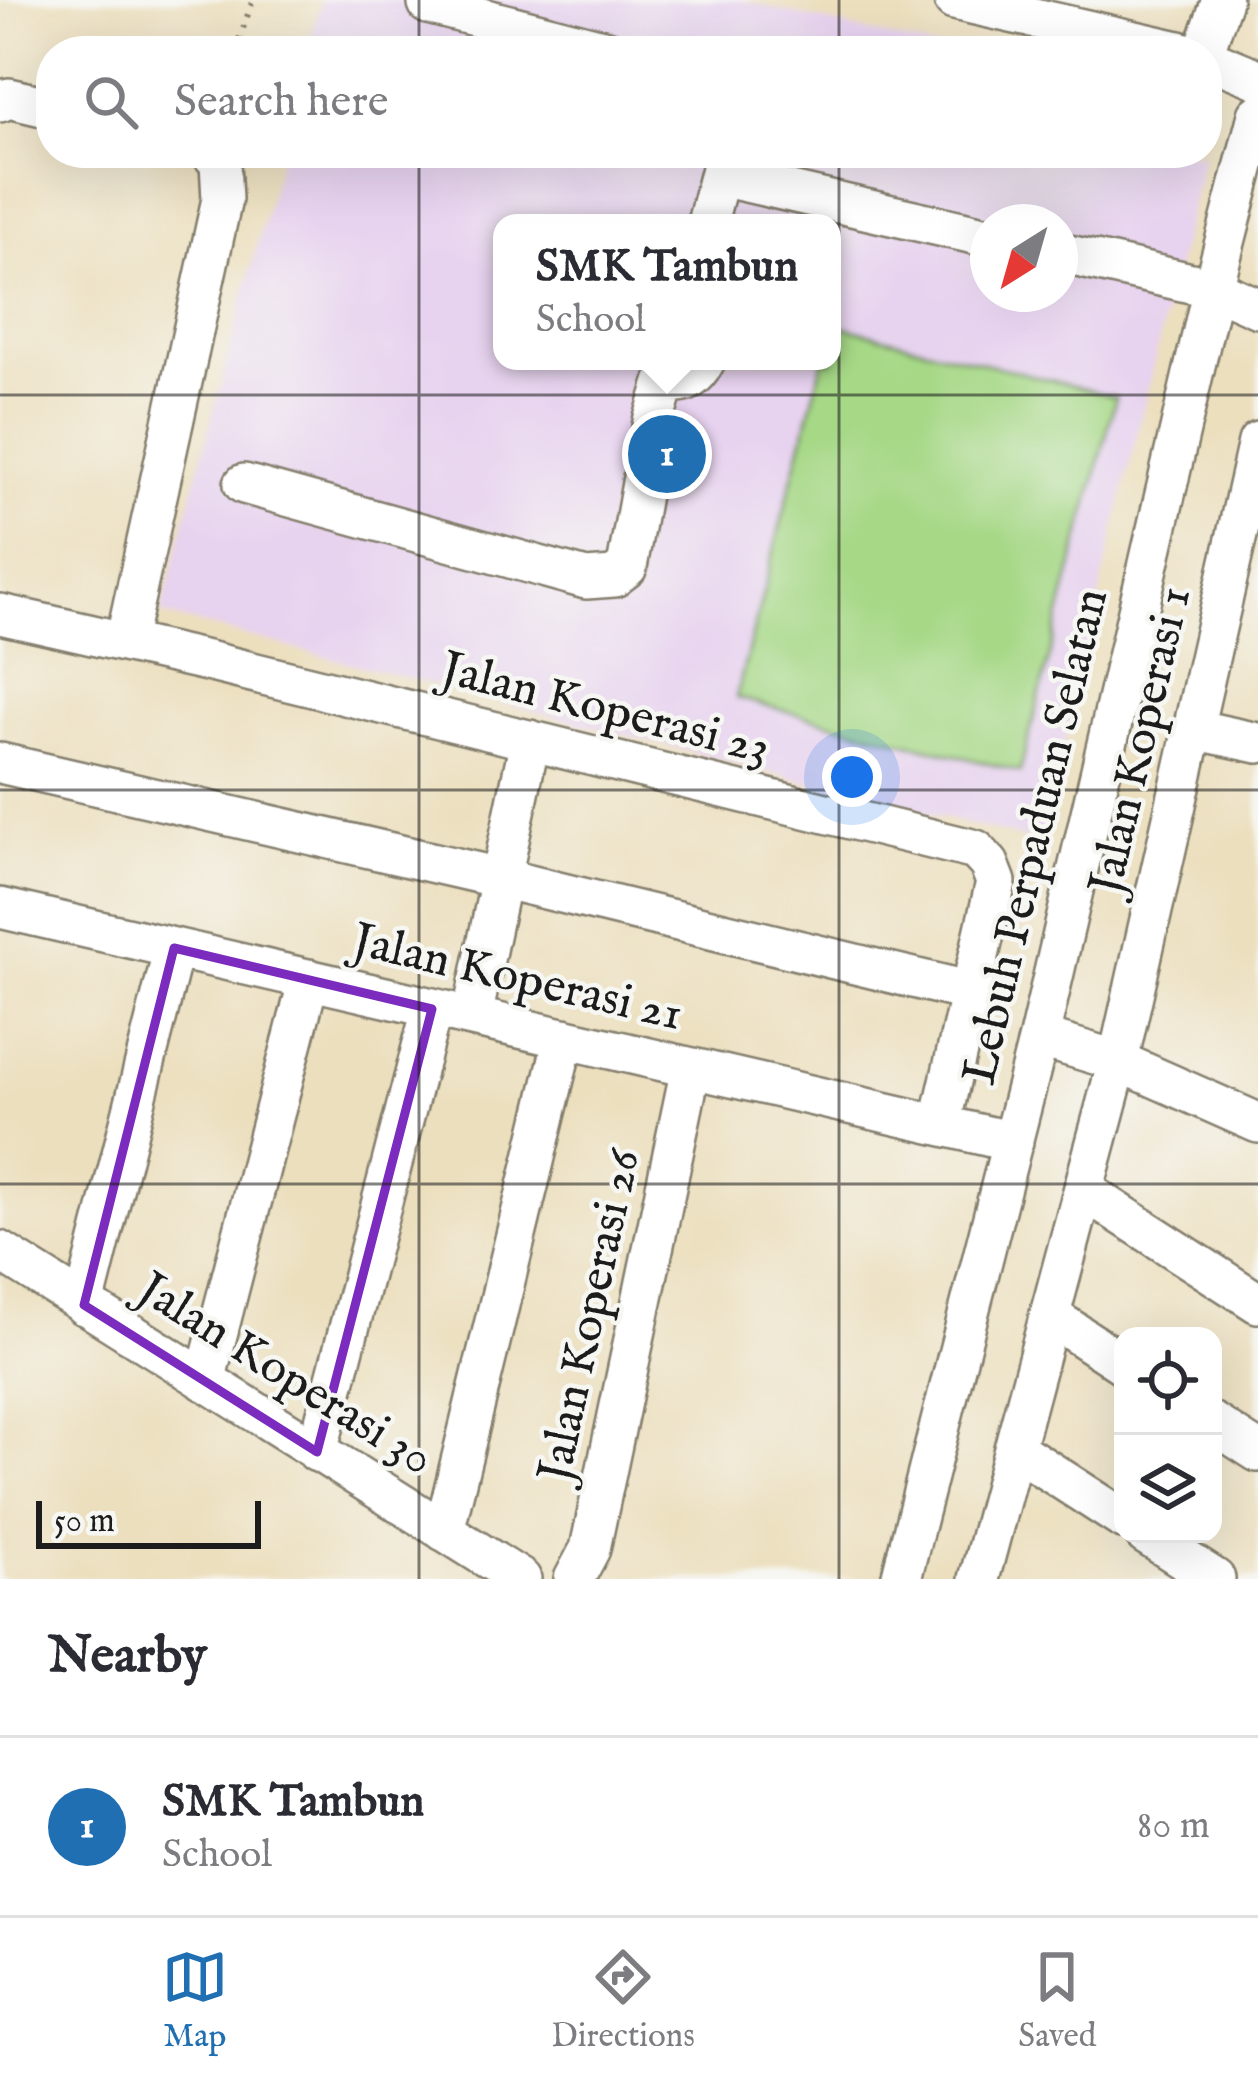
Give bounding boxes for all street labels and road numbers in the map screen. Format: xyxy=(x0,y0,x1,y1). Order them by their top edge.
street label: Jalan Koperasi 1 xyxy=(1076,581,1206,905)
street label: Lebuh Perpaduan Selatan xyxy=(951,583,1123,1091)
street label: Jalan Koperasi 23 xyxy=(430,639,776,780)
street label: Jalan Koperasi 21 xyxy=(342,911,688,1046)
street label: Jalan Koperasi 26 xyxy=(525,1143,656,1493)
street label: Jalan Koperasi 30 xyxy=(122,1258,444,1490)

